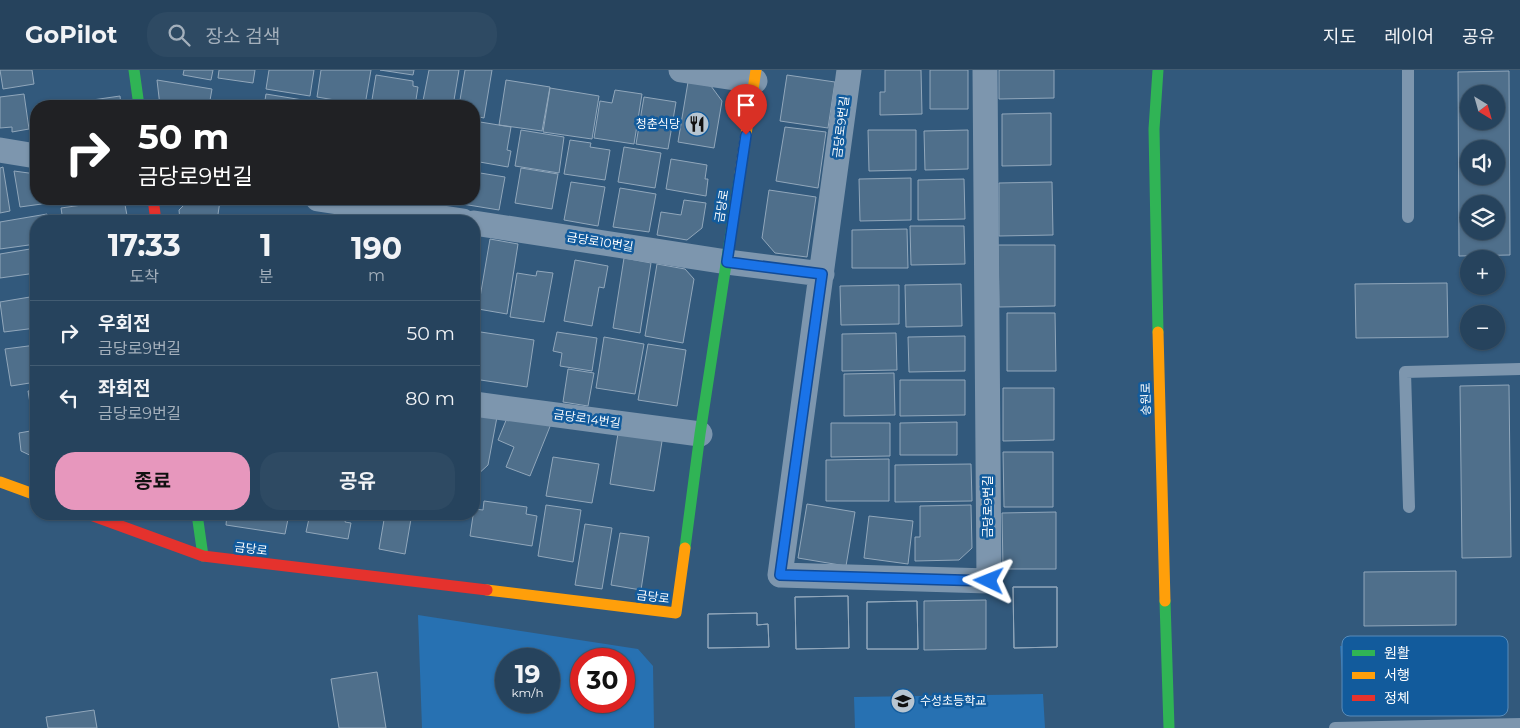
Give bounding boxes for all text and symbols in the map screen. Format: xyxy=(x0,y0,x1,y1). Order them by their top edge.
search box xyxy=(147,12,497,57)
text: GoPilot xyxy=(25,20,117,49)
icon: search xyxy=(165,21,193,49)
text: 장소 검색 xyxy=(205,25,280,48)
text: 지도 xyxy=(1323,26,1356,48)
text: 레이어 xyxy=(1384,26,1434,48)
text: 공유 xyxy=(1462,26,1495,48)
pin xyxy=(725,84,767,135)
north arrow xyxy=(1460,85,1505,130)
map controls xyxy=(1460,85,1505,350)
icon: arrive xyxy=(732,91,760,119)
street label: 금당로9번길 xyxy=(829,95,852,159)
restaurant icon: 청춘식당 xyxy=(684,111,710,137)
text: 50 m xyxy=(138,115,229,158)
place label: 청춘식당 xyxy=(636,116,680,131)
icon: right xyxy=(55,120,120,185)
button: sound xyxy=(1460,140,1505,185)
text: 금당로9번길 xyxy=(138,163,253,190)
street label: 금당로 xyxy=(712,188,732,223)
button: layers xyxy=(1460,195,1505,240)
text: 17:33 xyxy=(108,227,181,264)
text: 1 xyxy=(260,227,272,264)
street label: 금당로10번길 xyxy=(566,229,635,254)
text: 190 xyxy=(351,230,402,267)
button: + xyxy=(1460,250,1505,295)
text: m xyxy=(368,266,385,285)
text: 도착 xyxy=(130,267,159,286)
text: 분 xyxy=(259,267,273,286)
button: − xyxy=(1460,305,1505,350)
text: 우회전 xyxy=(98,312,150,335)
icon: right xyxy=(55,319,83,347)
text: 50 m xyxy=(407,322,455,345)
text: 금당로9번길 xyxy=(98,339,181,358)
text: 좌회전 xyxy=(98,377,150,400)
street label: 송원로 xyxy=(1138,382,1153,416)
icon: left xyxy=(55,384,83,412)
text: 80 m xyxy=(405,387,455,410)
text: 금당로9번길 xyxy=(98,404,181,423)
street label: 금당로14번길 xyxy=(553,406,622,431)
button: 종료 xyxy=(55,452,250,510)
button: 공유 xyxy=(260,452,455,510)
street label: 금당로9번길 xyxy=(980,476,995,538)
street label: 금당로 xyxy=(234,539,268,558)
position arrow xyxy=(962,554,1014,606)
street label: 금당로 xyxy=(636,587,670,606)
legend xyxy=(1342,636,1508,716)
text: 원활 xyxy=(1384,644,1410,662)
speed limit sign: 30 xyxy=(570,648,635,713)
text: 19 xyxy=(515,659,540,689)
text: 서행 xyxy=(1384,666,1410,684)
text: km/h xyxy=(511,685,544,700)
school or university icon: 수성초등학교 xyxy=(890,688,916,714)
text: 정체 xyxy=(1384,689,1410,707)
place label: 수성초등학교 xyxy=(920,693,986,708)

